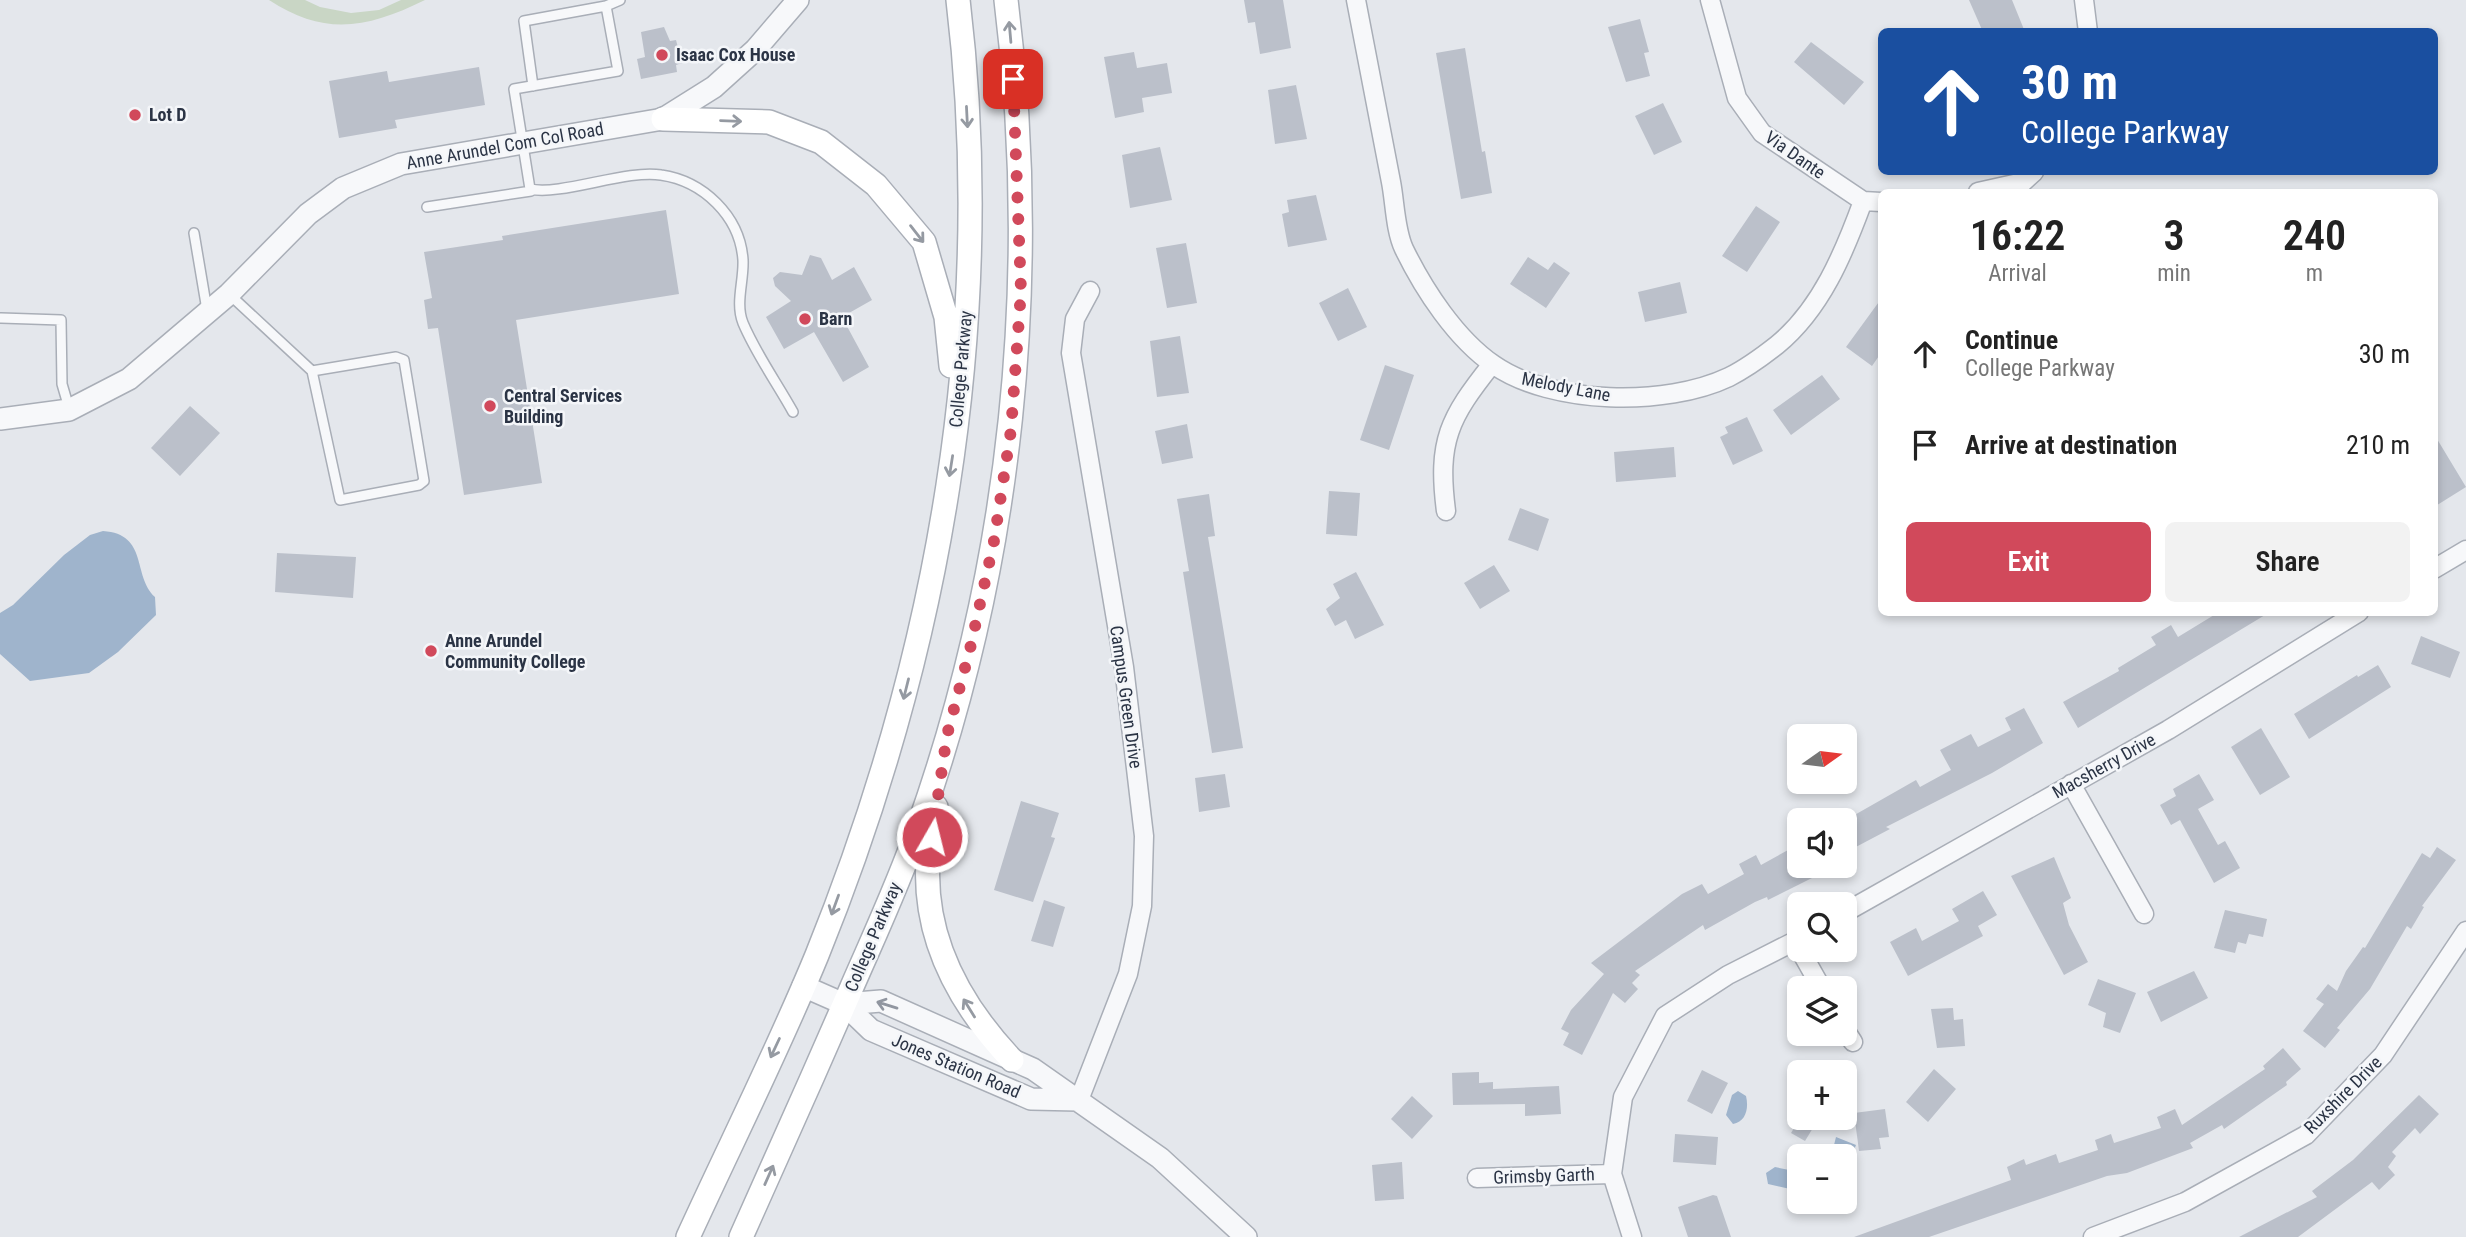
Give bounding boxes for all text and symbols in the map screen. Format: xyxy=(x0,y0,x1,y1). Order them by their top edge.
one-way arrow xyxy=(1003,21,1016,44)
place label: Isaac Cox House xyxy=(676,44,796,65)
marker: Isaac Cox House xyxy=(654,47,670,63)
pin xyxy=(983,49,1043,109)
text: 30 m xyxy=(2021,54,2118,111)
icon: ahead xyxy=(1906,56,1997,147)
icon: arrive xyxy=(994,60,1032,98)
place label: Lot D xyxy=(149,104,186,125)
one-way arrow xyxy=(961,105,974,128)
marker: Lot D xyxy=(127,107,143,123)
text: College Parkway xyxy=(2021,113,2229,151)
one-way arrow xyxy=(719,114,742,127)
street label: Anne Arundel Com Col Road xyxy=(405,118,605,173)
street label: Via Dante xyxy=(1761,126,1829,183)
text: 16:22 xyxy=(1970,211,2065,260)
text: 3 xyxy=(2164,211,2185,260)
text: 240 xyxy=(2283,211,2346,260)
one-way arrow xyxy=(909,224,925,242)
text: Arrival xyxy=(1988,260,2047,287)
text: min xyxy=(2157,260,2191,287)
text: m xyxy=(2306,260,2323,287)
place label: Barn xyxy=(819,308,852,329)
street label: College Parkway xyxy=(945,309,976,428)
marker: Barn xyxy=(797,311,813,327)
text: Continue xyxy=(1965,325,2058,355)
icon: ahead xyxy=(1906,335,1944,373)
text: 30 m xyxy=(2359,339,2410,369)
text: College Parkway xyxy=(1965,355,2115,382)
street label: Melody Lane xyxy=(1520,368,1612,405)
place label: Central Services Building xyxy=(504,385,622,427)
marker: Central Services Building xyxy=(482,398,498,414)
icon: arrive xyxy=(1906,426,1944,464)
text: Arrive at destination xyxy=(1965,430,2177,460)
text: 210 m xyxy=(2346,430,2410,460)
one-way arrow xyxy=(944,454,957,477)
button: Exit xyxy=(1906,522,2151,602)
button: Share xyxy=(2165,522,2410,602)
street label: Campus Green Drive xyxy=(1106,624,1147,770)
place label: Anne Arundel Community College xyxy=(445,630,586,672)
marker: Anne Arundel Community College xyxy=(423,643,439,659)
one-way arrow xyxy=(899,677,912,700)
north arrow xyxy=(1787,724,1857,794)
map controls xyxy=(1787,724,1857,1214)
street label: Macsherry Drive xyxy=(2049,729,2159,803)
position arrow xyxy=(895,800,969,874)
button: sound xyxy=(1787,808,1857,878)
street label: College Parkway xyxy=(840,878,905,995)
button: search xyxy=(1787,892,1857,962)
one-way arrow xyxy=(828,893,841,915)
button: layers xyxy=(1787,976,1857,1046)
one-way arrow xyxy=(876,998,898,1011)
one-way arrow xyxy=(961,998,975,1018)
street label: Jones Station Road xyxy=(889,1029,1024,1102)
one-way arrow xyxy=(768,1037,781,1059)
street label: Ruxshire Drive xyxy=(2300,1052,2386,1138)
button: + xyxy=(1787,1060,1857,1130)
button: − xyxy=(1787,1144,1857,1214)
street label: Grimsby Garth xyxy=(1493,1163,1595,1188)
one-way arrow xyxy=(763,1164,776,1186)

